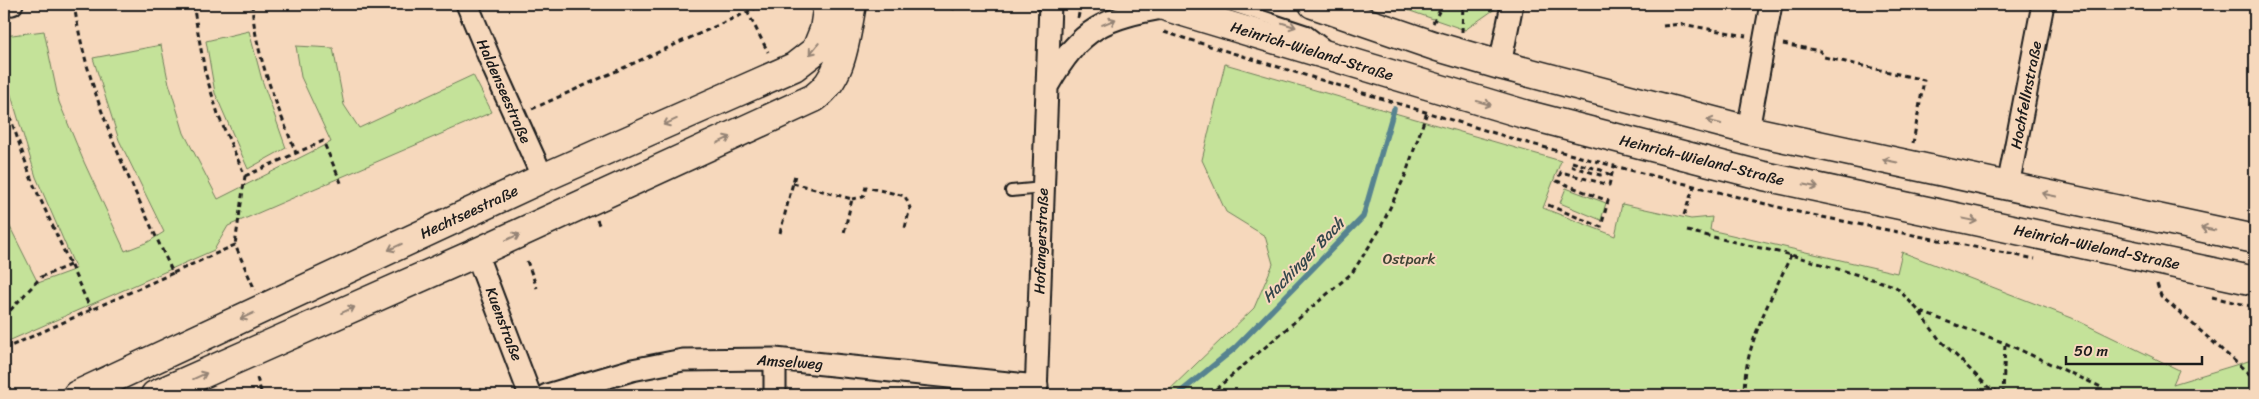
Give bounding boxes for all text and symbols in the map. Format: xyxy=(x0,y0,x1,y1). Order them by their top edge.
street label: Heinrich-Wieland-Straße xyxy=(1227,14,1397,88)
one-way arrow xyxy=(1101,16,1116,26)
one-way arrow xyxy=(1281,20,1297,30)
street label: Haldenseestraße xyxy=(469,34,539,148)
street label: Hochfellnstraße xyxy=(2003,38,2049,151)
one-way arrow xyxy=(808,42,819,55)
one-way arrow xyxy=(1475,98,1491,108)
one-way arrow xyxy=(1707,116,1723,126)
one-way arrow xyxy=(663,117,678,127)
street label: Heinrich-Wieland-Straße xyxy=(1617,127,1787,193)
one-way arrow xyxy=(716,134,731,144)
one-way arrow xyxy=(1882,156,1898,165)
street label: Hechtseestraße xyxy=(415,178,523,246)
one-way arrow xyxy=(1802,182,1818,191)
street label: Hofangerstraße xyxy=(1026,187,1056,294)
one-way arrow xyxy=(2041,190,2057,199)
water label: Hachinger Bach xyxy=(1254,209,1353,310)
one-way arrow xyxy=(1961,216,1977,225)
street label: Heinrich-Wieland-Straße xyxy=(2012,217,2183,277)
one-way arrow xyxy=(2200,224,2216,233)
one-way arrow xyxy=(505,231,520,241)
one-way arrow xyxy=(388,243,403,252)
park label: Ostpark xyxy=(1383,246,1435,272)
street label: Kuenstraße xyxy=(478,283,530,365)
one-way arrow xyxy=(340,304,355,314)
one-way arrow xyxy=(240,311,255,321)
scale bar xyxy=(2066,334,2203,366)
text: 50 m xyxy=(2074,338,2109,364)
street label: Amselweg xyxy=(755,347,824,377)
one-way arrow xyxy=(192,370,207,380)

